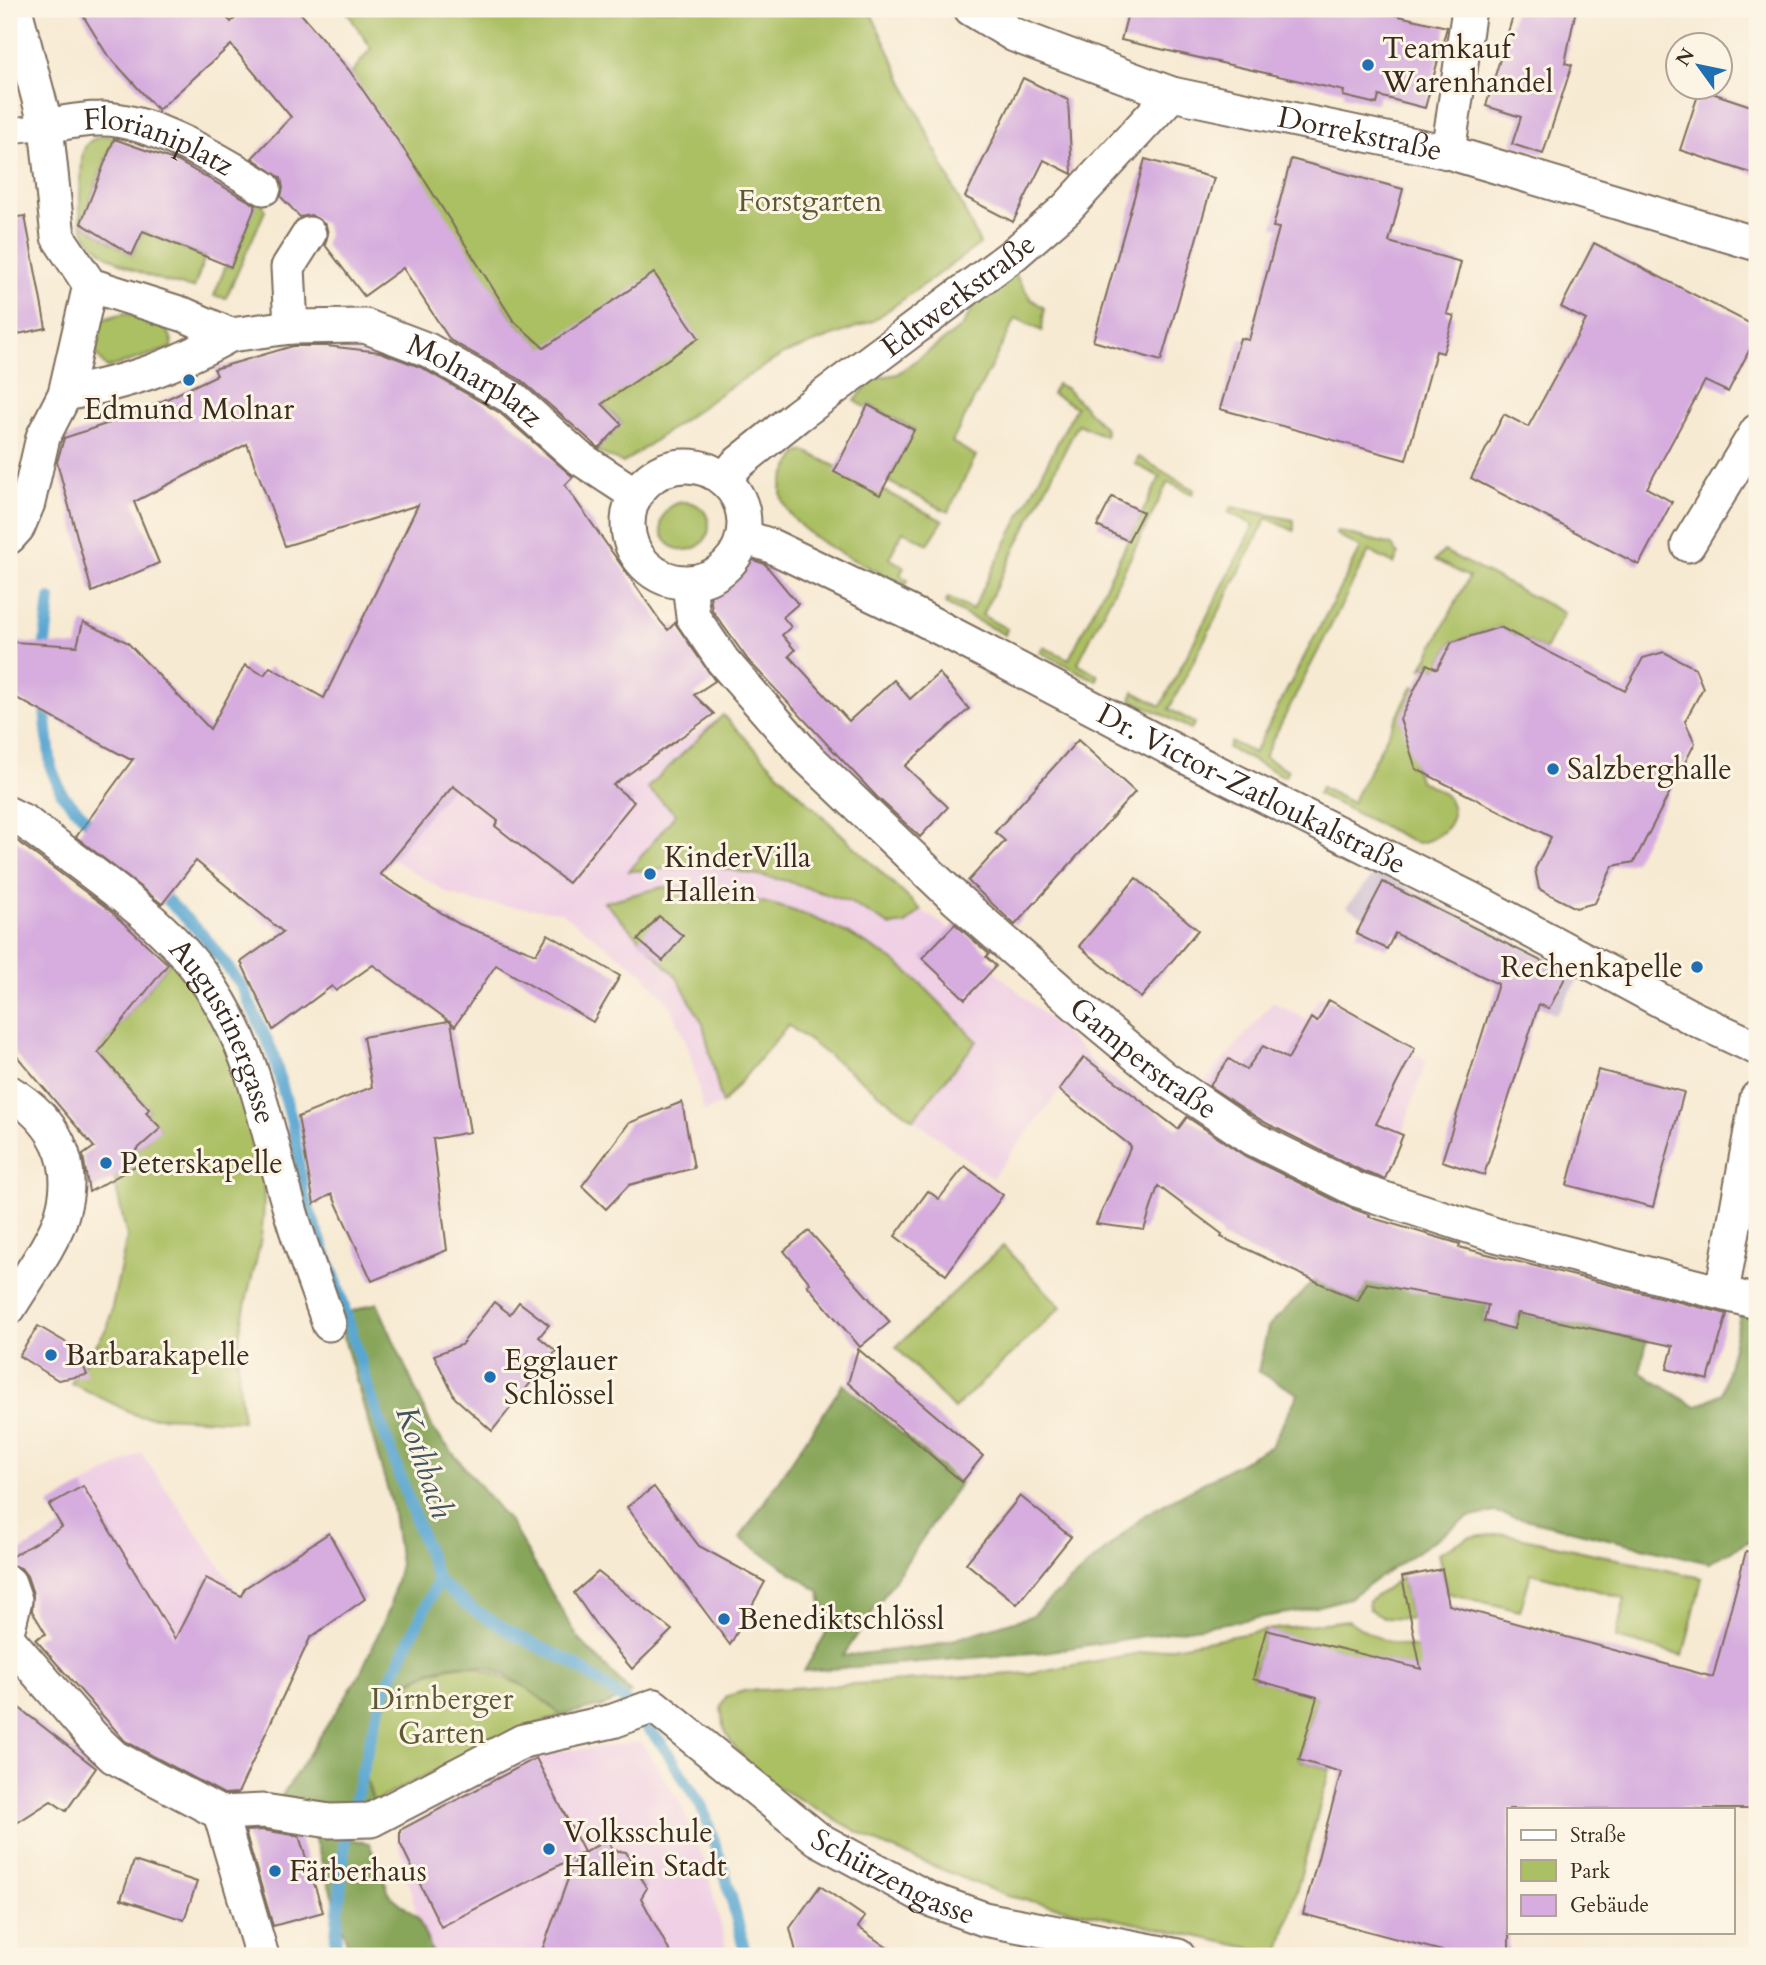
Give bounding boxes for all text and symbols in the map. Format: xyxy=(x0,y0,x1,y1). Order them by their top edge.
place label: Teamkauf Warenhandel xyxy=(1381,28,1554,103)
north arrow xyxy=(1664,32,1734,102)
text: N xyxy=(1670,43,1701,71)
marker: Teamkauf Warenhandel xyxy=(1360,57,1376,73)
street label: Dorrekstraße xyxy=(1274,97,1446,171)
street label: Florianiplatz xyxy=(82,99,242,187)
park label: Forstgarten xyxy=(738,181,882,222)
street label: Edtwerkstraße xyxy=(873,224,1045,367)
street label: Molnarplatz xyxy=(401,324,552,438)
marker: Edmund Molnar xyxy=(181,372,197,388)
place label: Edmund Molnar xyxy=(84,389,294,430)
street label: Dr. Victor-Zatloukalstraße xyxy=(1090,694,1413,884)
place label: Salzberghalle xyxy=(1567,749,1732,790)
marker: Salzberghalle xyxy=(1545,761,1561,777)
place label: KinderVilla Hallein xyxy=(664,837,811,912)
marker: KinderVilla Hallein xyxy=(642,866,658,882)
street label: Augustinergasse xyxy=(160,930,286,1128)
place label: Rechenkapelle xyxy=(1500,947,1683,988)
marker: Rechenkapelle xyxy=(1689,959,1705,975)
street label: Gamperstraße xyxy=(1061,988,1225,1129)
place label: Peterskapelle xyxy=(120,1143,283,1184)
marker: Peterskapelle xyxy=(98,1155,114,1171)
place label: Barbarakapelle xyxy=(65,1335,250,1376)
place label: Egglauer Schlössel xyxy=(504,1340,618,1415)
marker: Barbarakapelle xyxy=(43,1347,59,1363)
marker: Egglauer Schlössel xyxy=(482,1369,498,1385)
water label: Kothbach xyxy=(384,1400,464,1524)
place label: Benediktschlössl xyxy=(738,1599,945,1640)
marker: Benediktschlössl xyxy=(716,1611,732,1627)
park label: Dirnberger Garten xyxy=(371,1679,513,1754)
legend xyxy=(1507,1808,1734,1934)
place label: Volksschule Hallein Stadt xyxy=(563,1812,727,1887)
street label: Schützengasse xyxy=(804,1819,981,1935)
text: Straße xyxy=(1570,1821,1626,1850)
marker: Volksschule Hallein Stadt xyxy=(541,1841,557,1857)
place label: Färberhaus xyxy=(289,1851,427,1892)
text: Park xyxy=(1570,1857,1611,1886)
marker: Färberhaus xyxy=(267,1863,283,1879)
text: Gebäude xyxy=(1570,1891,1649,1920)

